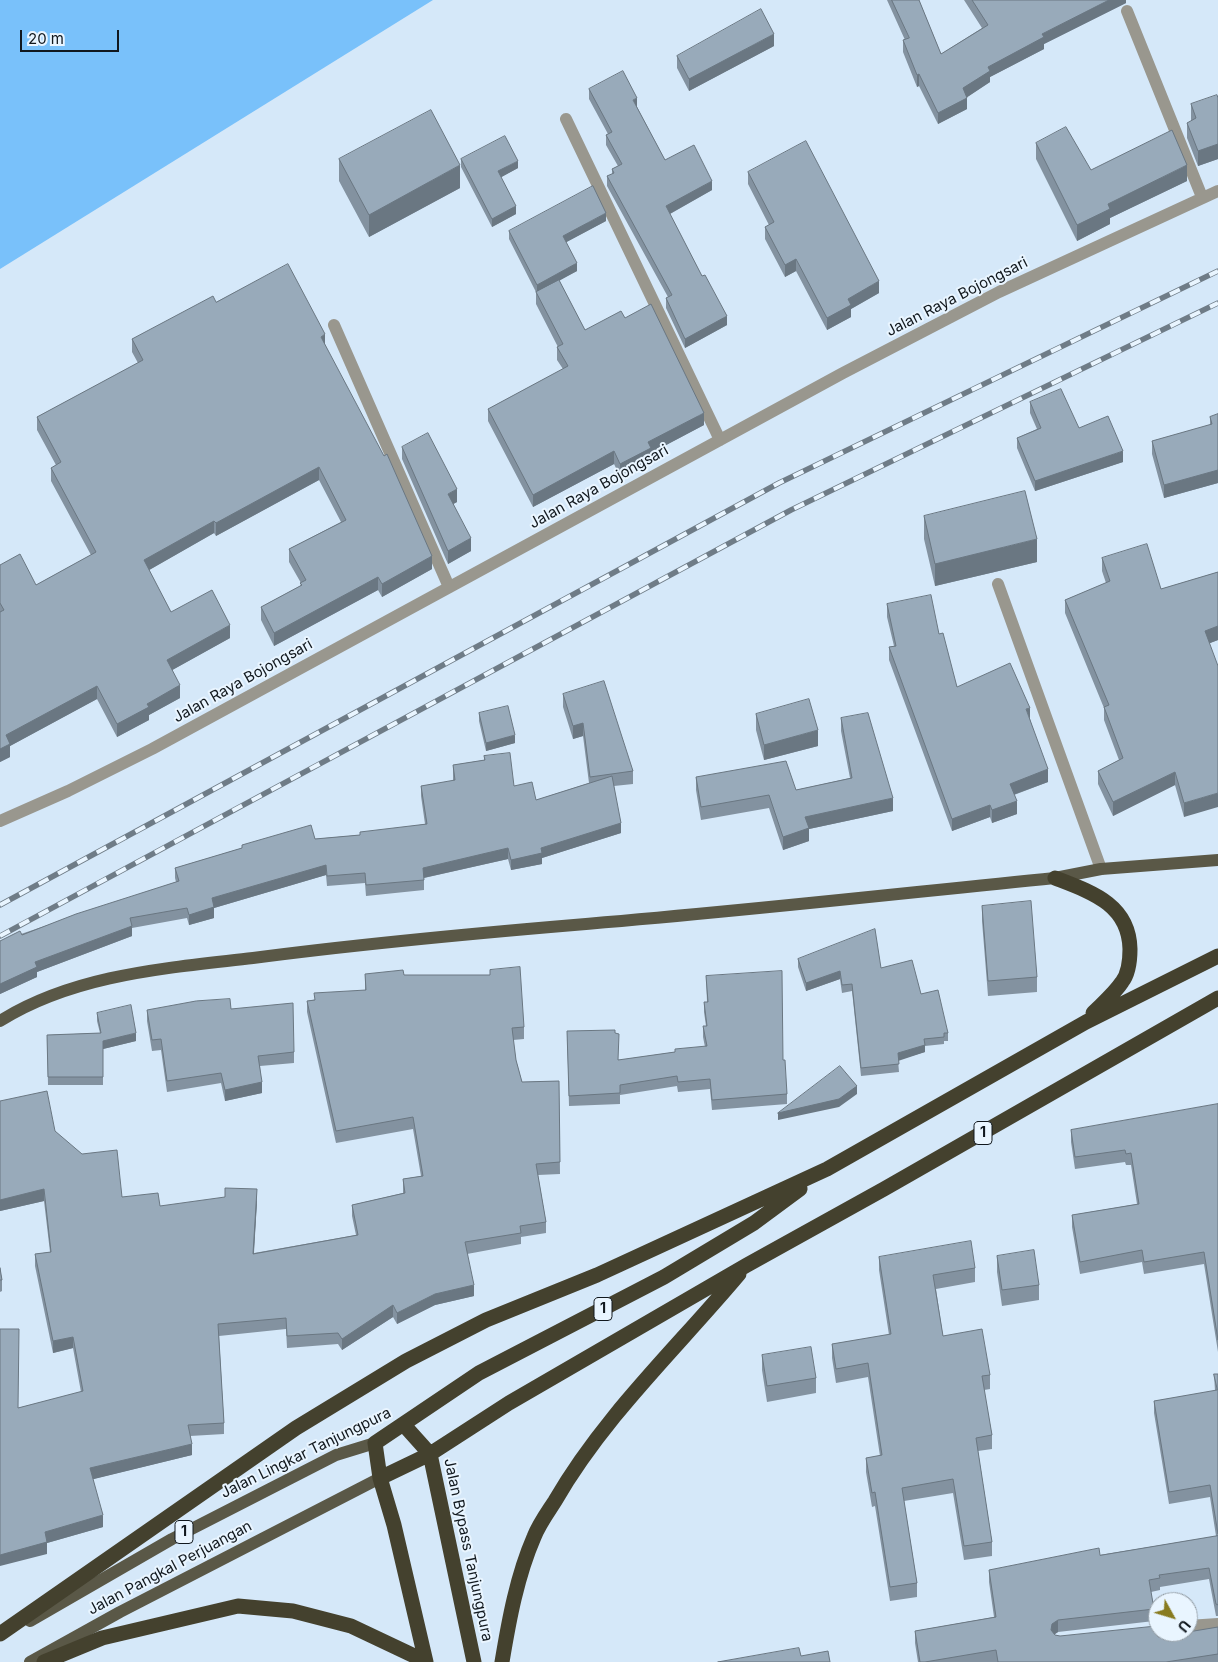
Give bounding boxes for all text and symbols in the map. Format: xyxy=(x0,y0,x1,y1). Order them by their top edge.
scale bar xyxy=(22,20,121,52)
text: 20 m xyxy=(28,29,64,48)
street label: Jalan Raya Bojongsari xyxy=(883,254,1031,340)
street label: Jalan Raya Bojongsari xyxy=(526,441,672,533)
street label: Jalan Raya Bojongsari xyxy=(170,635,316,727)
road number: 1 xyxy=(974,1122,992,1144)
road number: 1 xyxy=(594,1298,612,1320)
street label: Jalan Lingkar Tanjungpura xyxy=(218,1404,394,1502)
street label: Jalan Bypass Tanjungpura xyxy=(440,1457,496,1643)
street label: Jalan Pangkal Perjuangan xyxy=(85,1517,255,1619)
road number: 1 xyxy=(175,1520,193,1544)
north arrow xyxy=(1148,1592,1198,1642)
text: U xyxy=(1174,1617,1194,1635)

